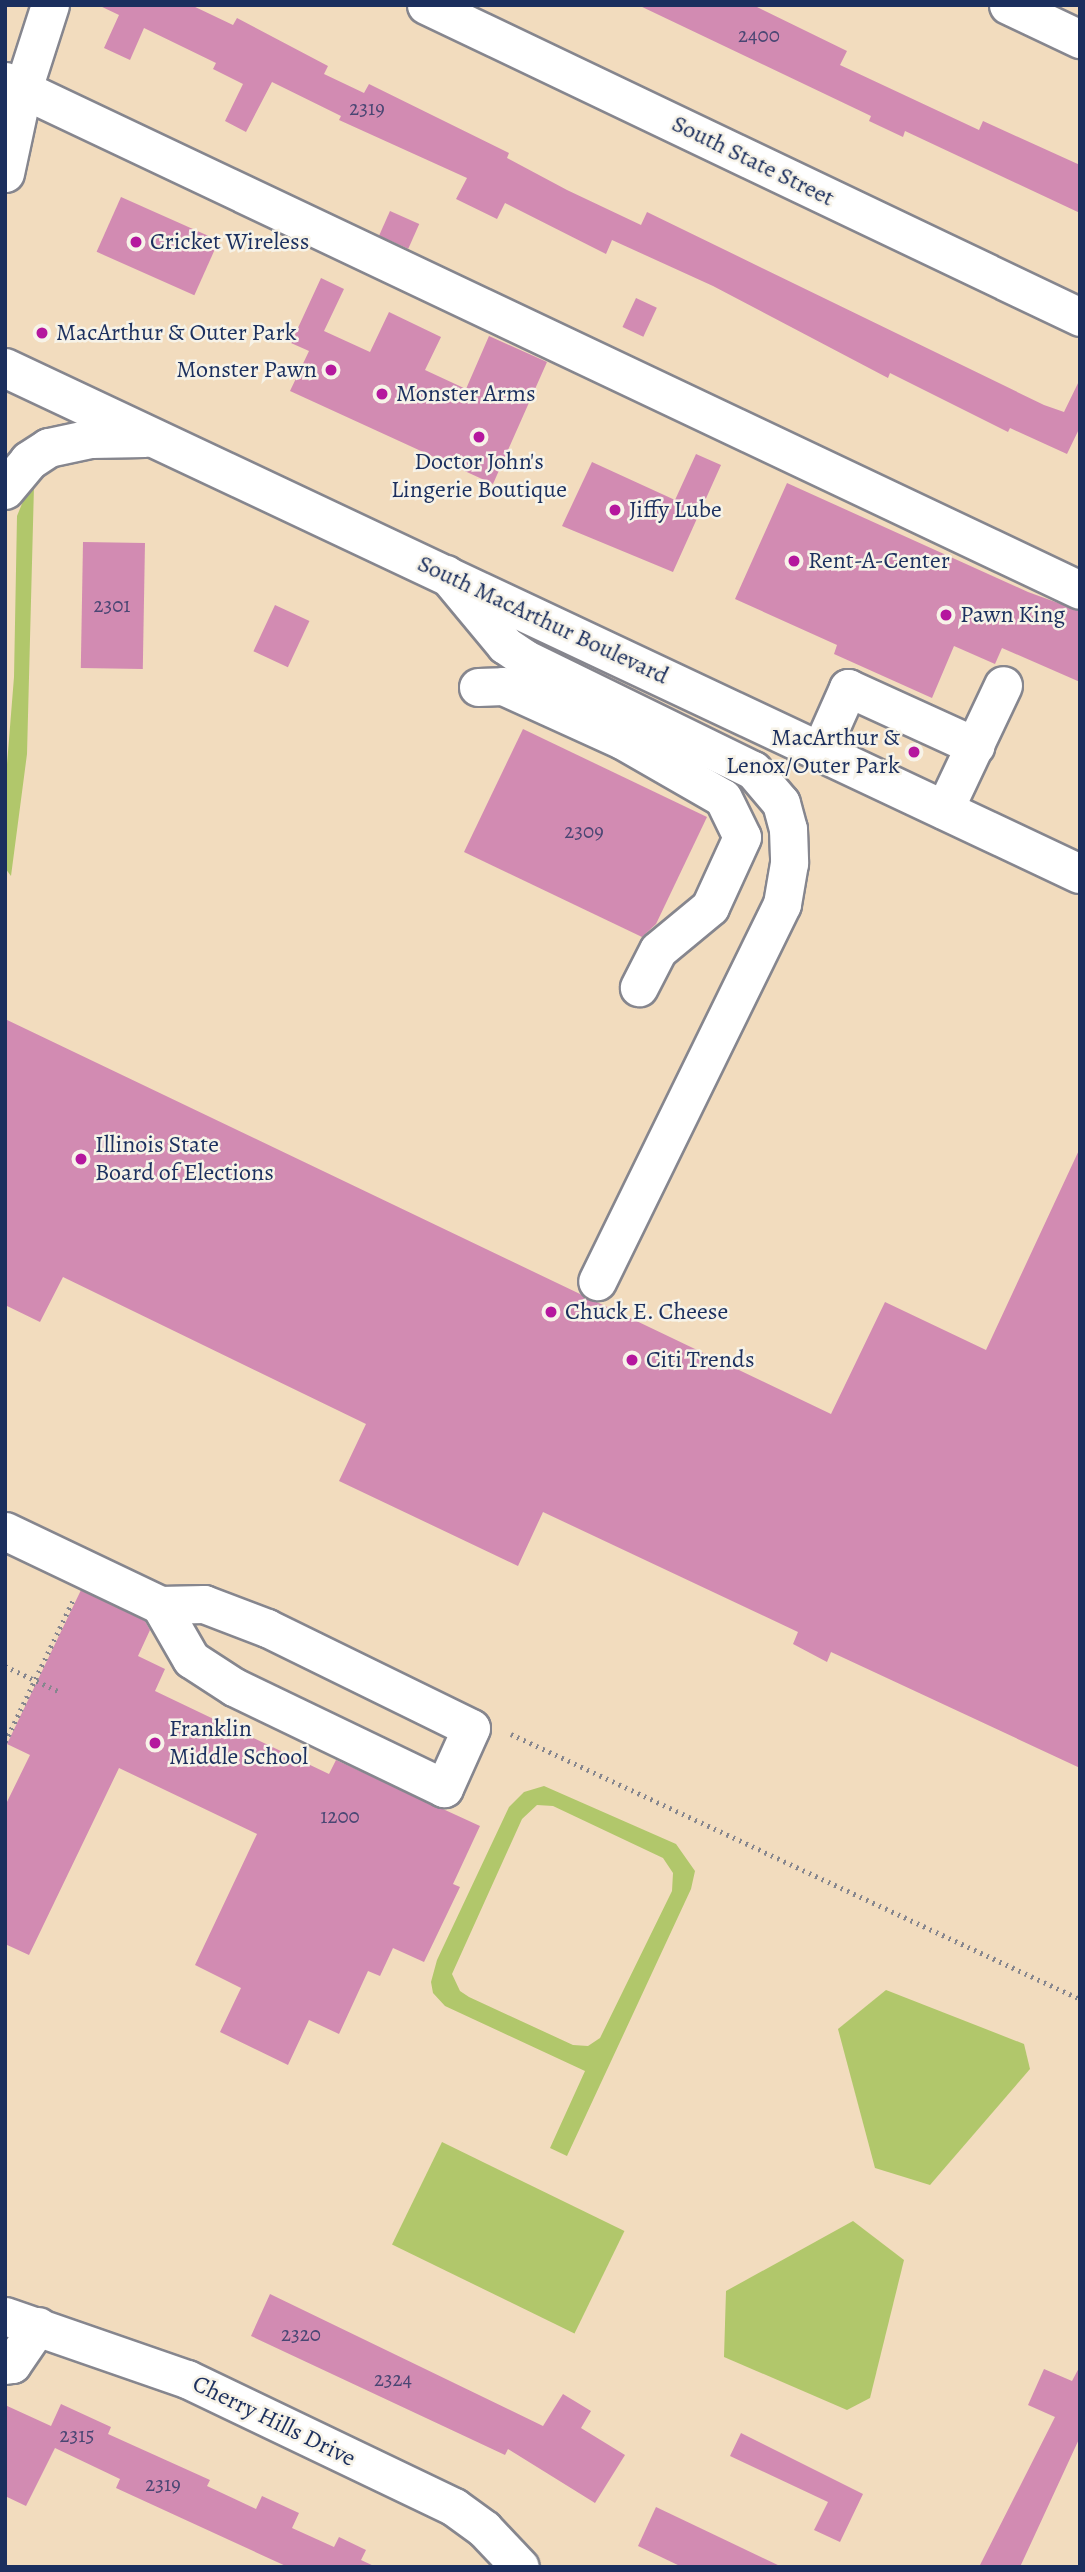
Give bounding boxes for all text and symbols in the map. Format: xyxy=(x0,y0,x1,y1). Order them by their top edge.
house number: 2400 xyxy=(738,22,780,48)
house number: 2319 xyxy=(349,95,385,121)
street label: South State Street xyxy=(667,109,839,213)
place label: Cricket Wireless xyxy=(150,228,309,256)
marker: Cricket Wireless xyxy=(128,234,144,250)
place label: MacArthur & Outer Park xyxy=(56,319,297,347)
marker: MacArthur & Outer Park xyxy=(34,325,50,341)
place label: Monster Pawn xyxy=(176,356,317,384)
marker: Monster Pawn xyxy=(323,362,339,378)
place label: Monster Arms xyxy=(396,380,536,408)
marker: Monster Arms xyxy=(374,386,390,402)
marker: Doctor John's Lingerie Boutique xyxy=(471,429,487,445)
place label: Doctor John's Lingerie Boutique xyxy=(391,448,567,504)
place label: Jiffy Lube xyxy=(629,496,722,524)
marker: Jiffy Lube xyxy=(607,502,623,518)
place label: Rent-A-Center xyxy=(808,547,950,575)
street label: South MacArthur Boulevard xyxy=(413,549,673,691)
marker: Rent-A-Center xyxy=(786,553,802,569)
house number: 2301 xyxy=(93,592,131,618)
place label: Pawn King xyxy=(960,601,1065,629)
marker: Pawn King xyxy=(938,607,954,623)
place label: MacArthur & Lenox/Outer Park xyxy=(726,724,900,780)
marker: MacArthur & Lenox/Outer Park xyxy=(906,744,922,760)
house number: 2309 xyxy=(564,818,604,844)
place label: Illinois State Board of Elections xyxy=(95,1131,274,1187)
marker: Illinois State Board of Elections xyxy=(73,1151,89,1167)
place label: Chuck E. Cheese xyxy=(565,1298,729,1326)
marker: Chuck E. Cheese xyxy=(543,1304,559,1320)
place label: Citi Trends xyxy=(646,1346,755,1374)
marker: Citi Trends xyxy=(624,1352,640,1368)
place label: Franklin Middle School xyxy=(169,1715,308,1771)
marker: Franklin Middle School xyxy=(147,1735,163,1751)
house number: 1200 xyxy=(320,1803,360,1829)
house number: 2320 xyxy=(281,2321,321,2347)
house number: 2324 xyxy=(374,2366,412,2392)
street label: Cherry Hills Drive xyxy=(188,2369,360,2473)
house number: 2315 xyxy=(60,2422,94,2448)
house number: 2319 xyxy=(145,2471,181,2497)

